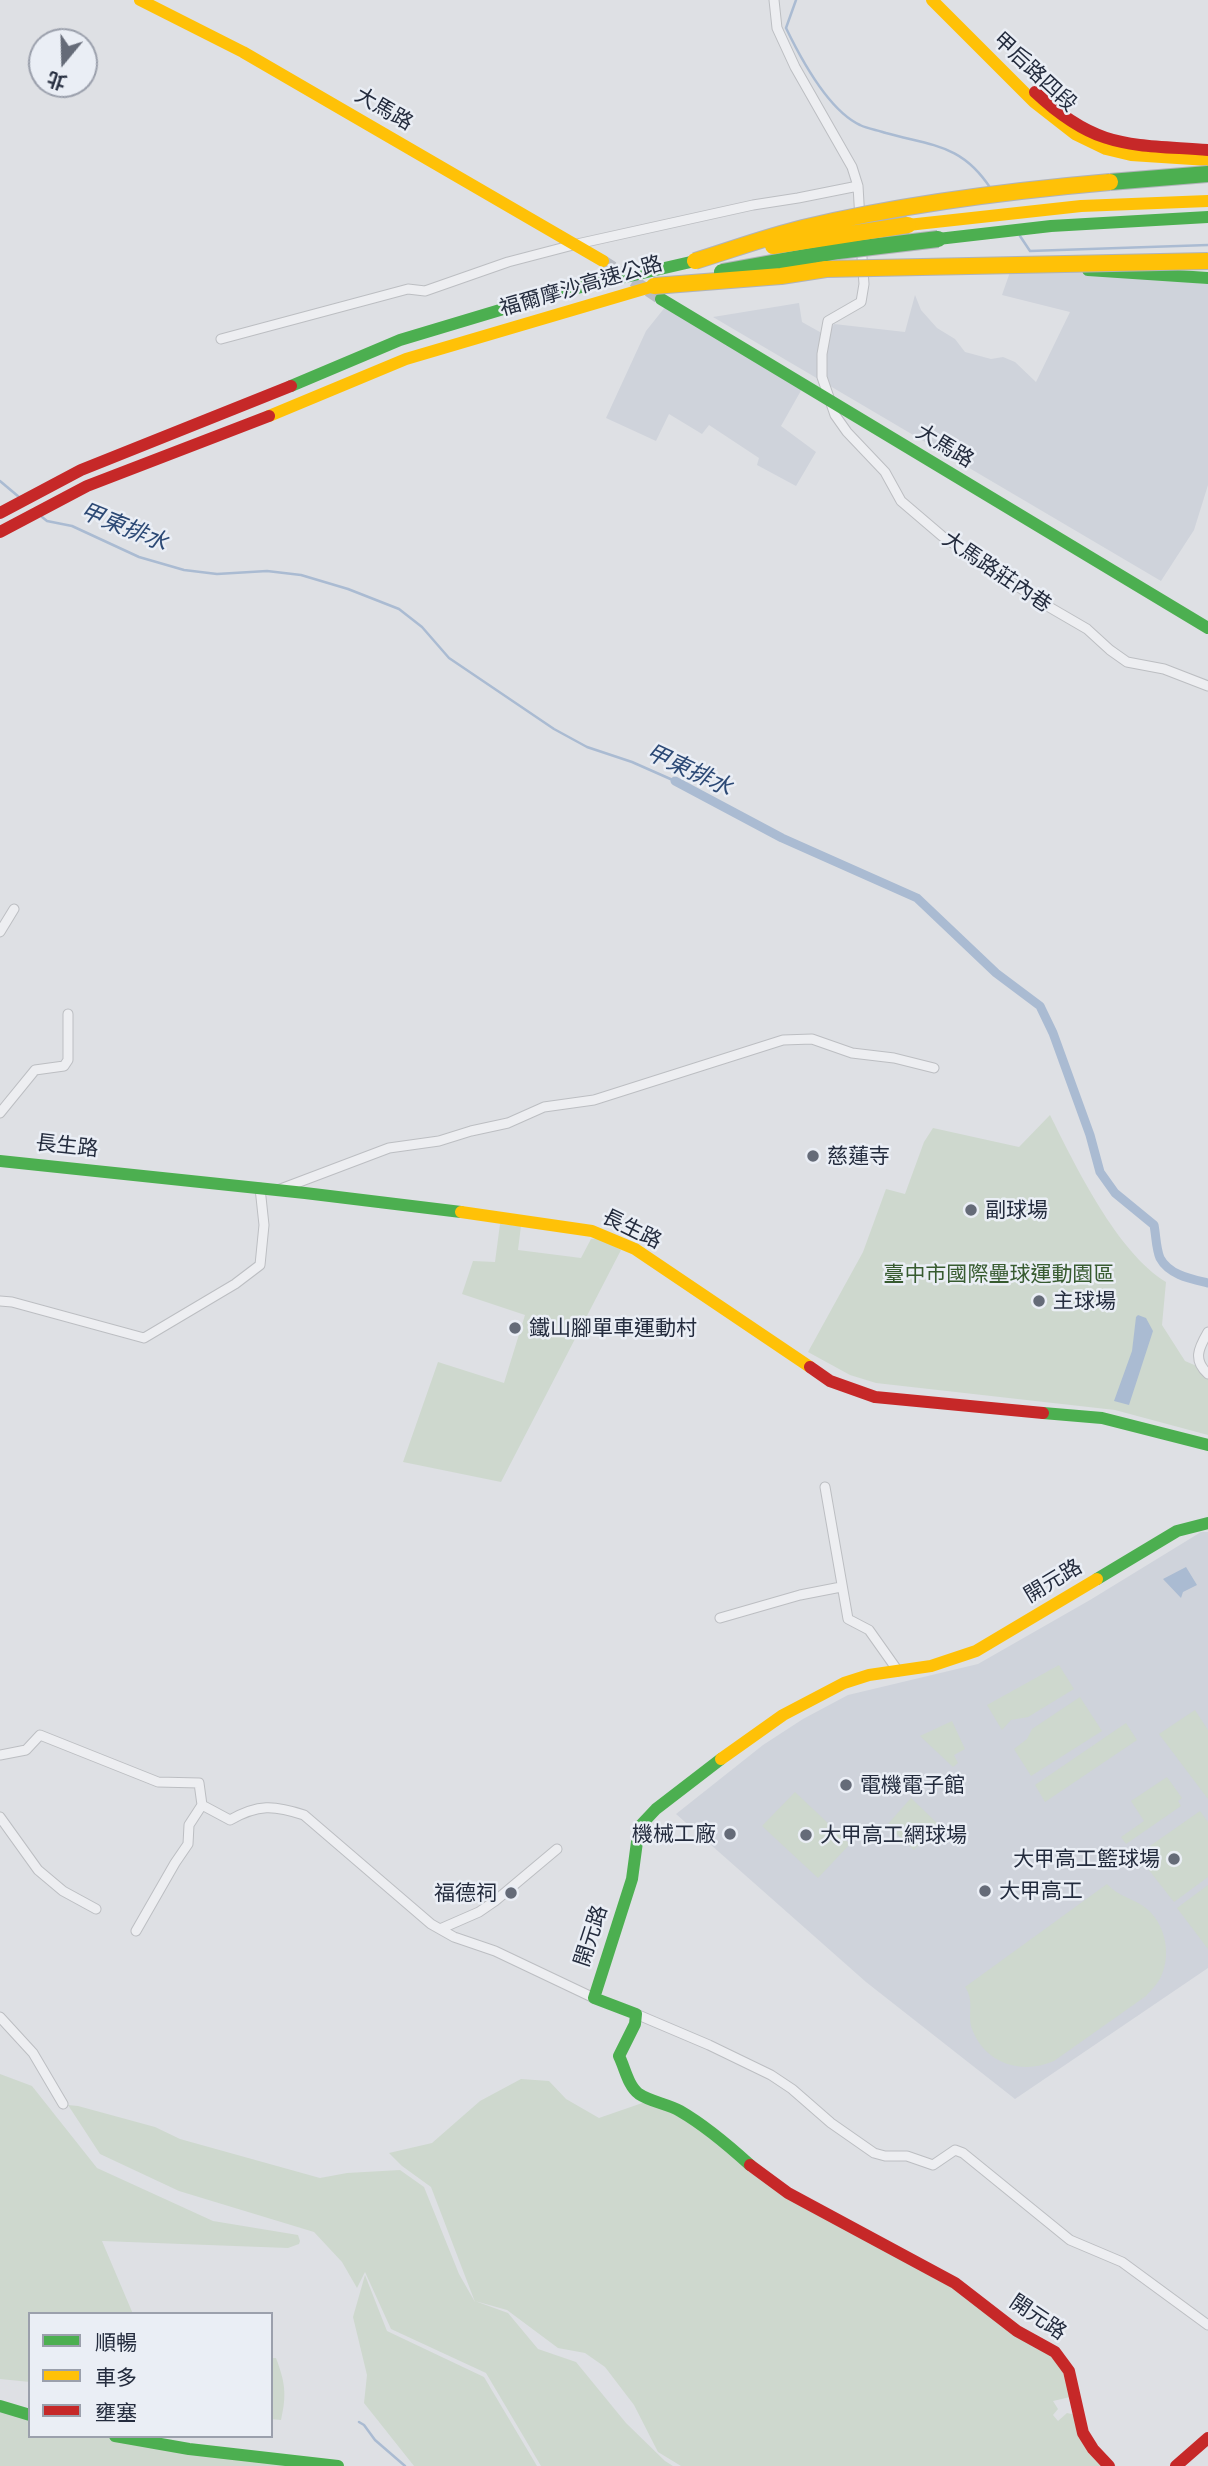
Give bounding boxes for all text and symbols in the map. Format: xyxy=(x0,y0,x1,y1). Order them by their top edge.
street label: 甲后路四段 xyxy=(988,27,1082,117)
north arrow xyxy=(28,28,98,98)
text: 北 xyxy=(44,67,69,95)
street label: 大馬路 xyxy=(350,82,418,136)
street label: 福爾摩沙高速公路 xyxy=(497,251,665,321)
street label: 大馬路 xyxy=(912,419,978,473)
water label: 甲東排水 xyxy=(76,497,172,557)
street label: 大馬路莊內巷 xyxy=(938,526,1056,618)
water label: 甲東排水 xyxy=(641,738,737,802)
street label: 長生路 xyxy=(34,1130,100,1162)
place label: 慈蓮寺 xyxy=(827,1143,890,1169)
marker: 慈蓮寺 xyxy=(805,1148,821,1164)
place label: 副球場 xyxy=(985,1197,1048,1223)
marker: 副球場 xyxy=(963,1202,979,1218)
street label: 長生路 xyxy=(598,1204,666,1254)
park label: 臺中市國際壘球運動園區 xyxy=(884,1261,1114,1287)
place label: 主球場 xyxy=(1053,1288,1116,1314)
marker: 主球場 xyxy=(1031,1293,1047,1309)
place label: 鐵山腳單車運動村 xyxy=(529,1315,697,1341)
marker: 鐵山腳單車運動村 xyxy=(507,1320,523,1336)
street label: 開元路 xyxy=(1020,1554,1086,1608)
place label: 電機電子館 xyxy=(860,1772,965,1798)
marker: 電機電子館 xyxy=(838,1777,854,1793)
place label: 機械工廠 xyxy=(632,1821,716,1847)
place label: 大甲高工網球場 xyxy=(820,1822,967,1848)
marker: 機械工廠 xyxy=(722,1826,738,1842)
marker: 大甲高工網球場 xyxy=(798,1827,814,1843)
place label: 大甲高工籃球場 xyxy=(1013,1846,1160,1872)
marker: 大甲高工籃球場 xyxy=(1166,1851,1182,1867)
place label: 大甲高工 xyxy=(999,1878,1083,1904)
place label: 福德祠 xyxy=(434,1880,497,1906)
marker: 大甲高工 xyxy=(977,1883,993,1899)
marker: 福德祠 xyxy=(503,1885,519,1901)
street label: 開元路 xyxy=(569,1902,613,1970)
street label: 開元路 xyxy=(1005,2289,1071,2345)
legend xyxy=(28,2312,273,2438)
text: 順暢 xyxy=(95,2329,137,2355)
text: 車多 xyxy=(95,2364,137,2390)
text: 壅塞 xyxy=(95,2399,137,2425)

